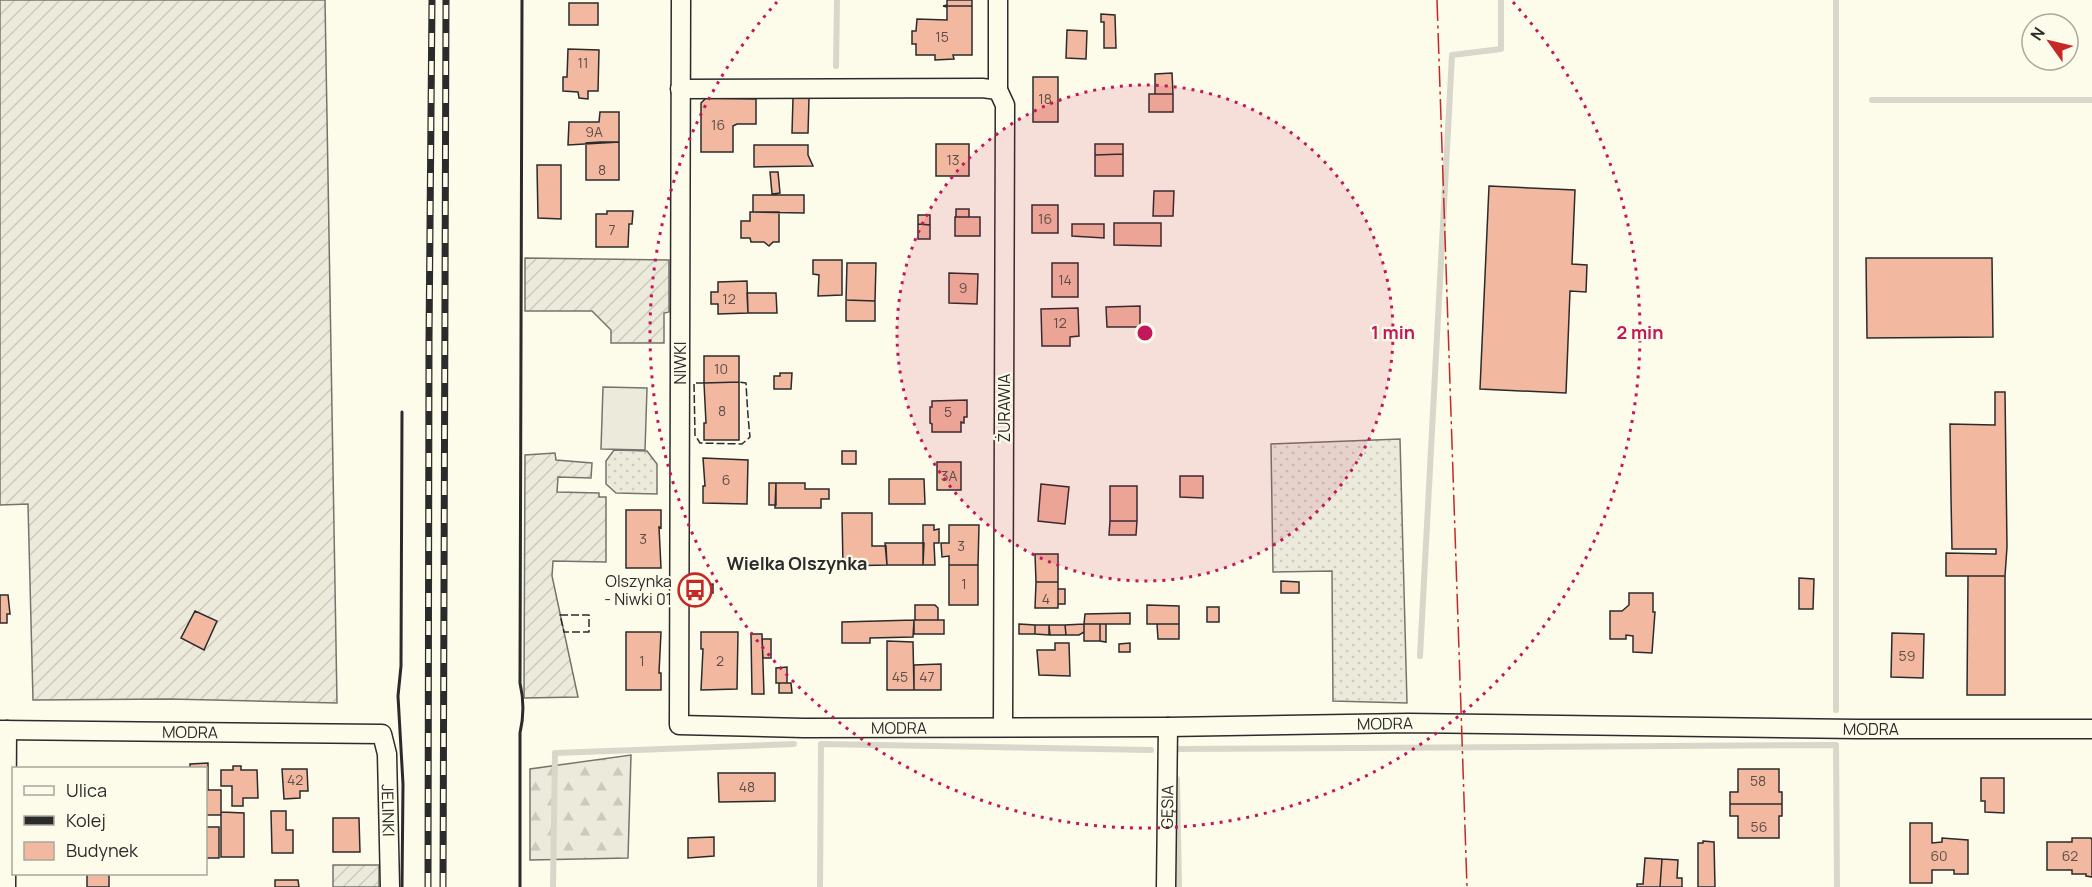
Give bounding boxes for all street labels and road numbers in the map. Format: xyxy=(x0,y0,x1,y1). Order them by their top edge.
street label: NIWKI xyxy=(669,342,691,384)
street label: ŻURAWIA xyxy=(993,374,1015,443)
street label: MODRA xyxy=(1357,712,1413,735)
street label: MODRA xyxy=(871,717,927,739)
street label: MODRA xyxy=(1843,718,1899,740)
street label: MODRA xyxy=(162,721,218,743)
street label: JELINKI xyxy=(377,784,400,837)
street label: GĘSIA xyxy=(1156,785,1178,829)

